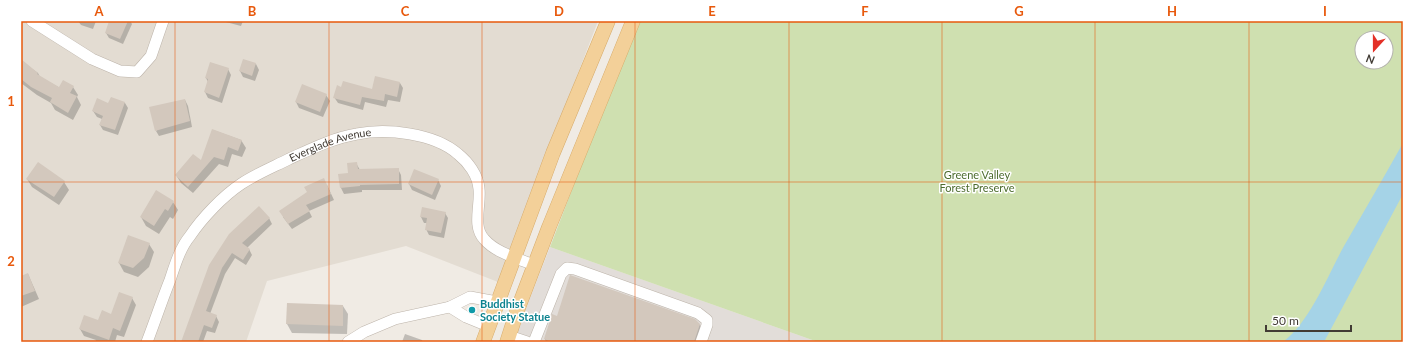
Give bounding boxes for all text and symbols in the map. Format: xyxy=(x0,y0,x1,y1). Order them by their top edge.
text: A xyxy=(93,3,104,19)
text: B xyxy=(248,3,257,19)
text: C xyxy=(401,3,410,19)
text: D xyxy=(554,3,564,19)
text: E xyxy=(708,3,716,19)
text: F xyxy=(861,3,869,19)
text: G xyxy=(1014,3,1024,19)
text: H xyxy=(1167,3,1177,19)
text: I xyxy=(1323,3,1327,19)
north arrow xyxy=(1354,30,1394,70)
text: N xyxy=(1364,52,1377,67)
text: 1 xyxy=(7,93,15,109)
street label: Everglade Avenue xyxy=(287,125,372,164)
park label: Greene Valley Forest Preserve xyxy=(939,168,1015,194)
text: 2 xyxy=(7,253,15,269)
place label: Buddhist Society Statue xyxy=(480,297,550,323)
marker: Buddhist Society Statue xyxy=(467,305,477,315)
scale bar xyxy=(1266,307,1351,333)
text: 50 m xyxy=(1272,313,1299,328)

